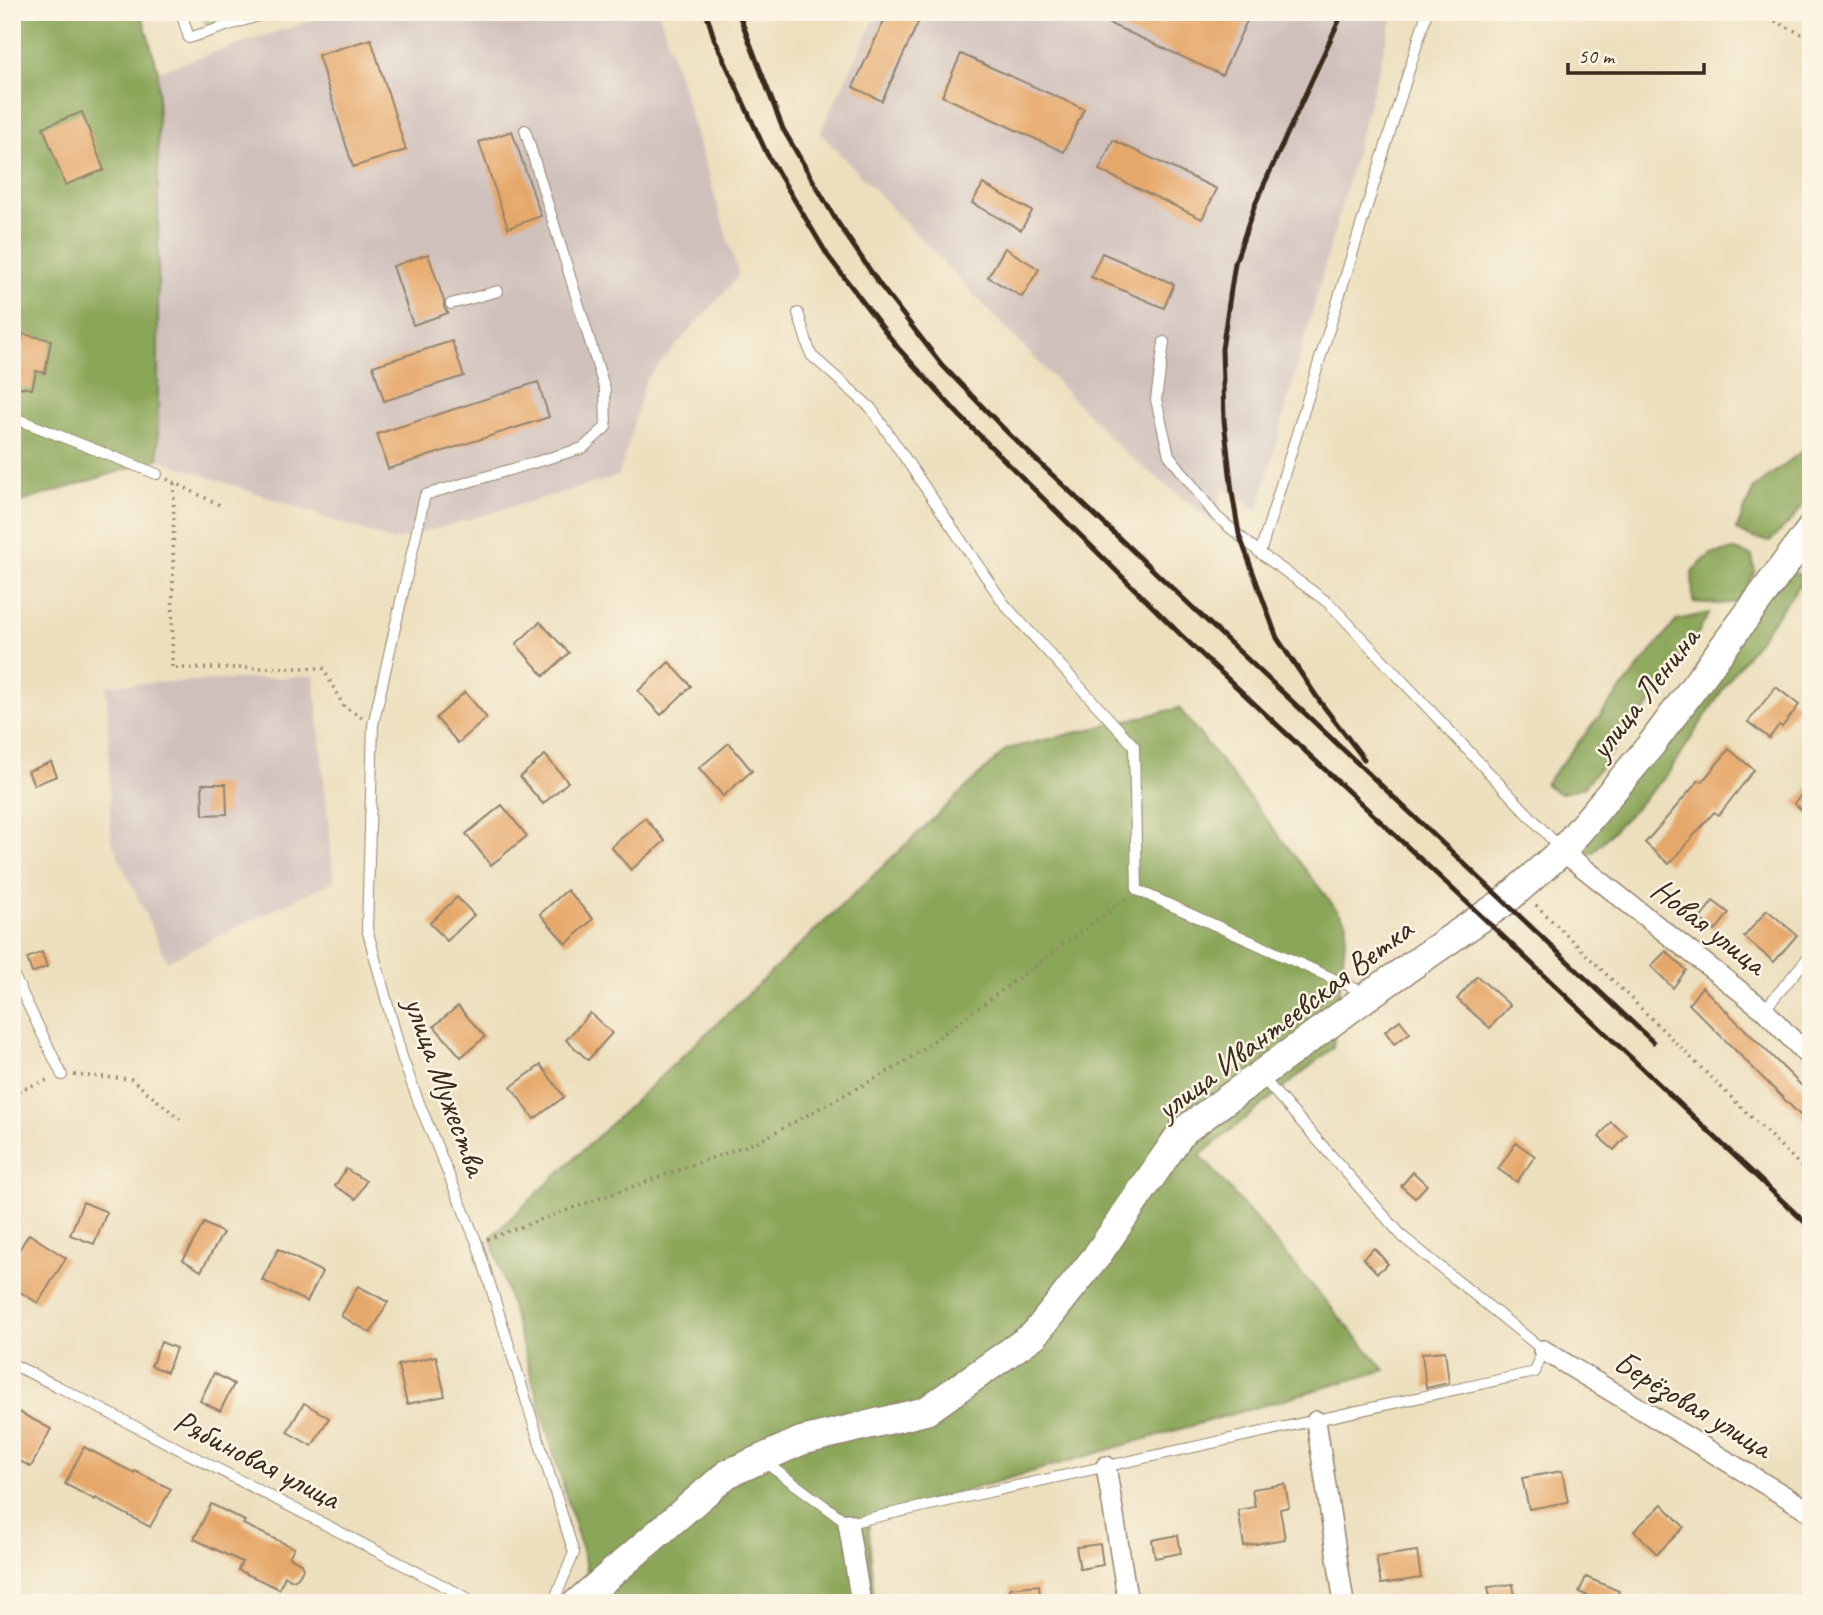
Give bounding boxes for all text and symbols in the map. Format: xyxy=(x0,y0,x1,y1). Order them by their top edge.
scale bar xyxy=(1568,32,1704,76)
text: 50 m xyxy=(1578,43,1616,69)
street label: улица Ленина xyxy=(1578,616,1710,769)
street label: Новая улица xyxy=(1643,868,1777,986)
street label: улица Ивантеевская Ветка xyxy=(1146,907,1423,1131)
street label: улица Мужества xyxy=(394,989,499,1183)
street label: Берёзовая улица xyxy=(1606,1340,1782,1469)
street label: Рябиновая улица xyxy=(167,1399,349,1520)

